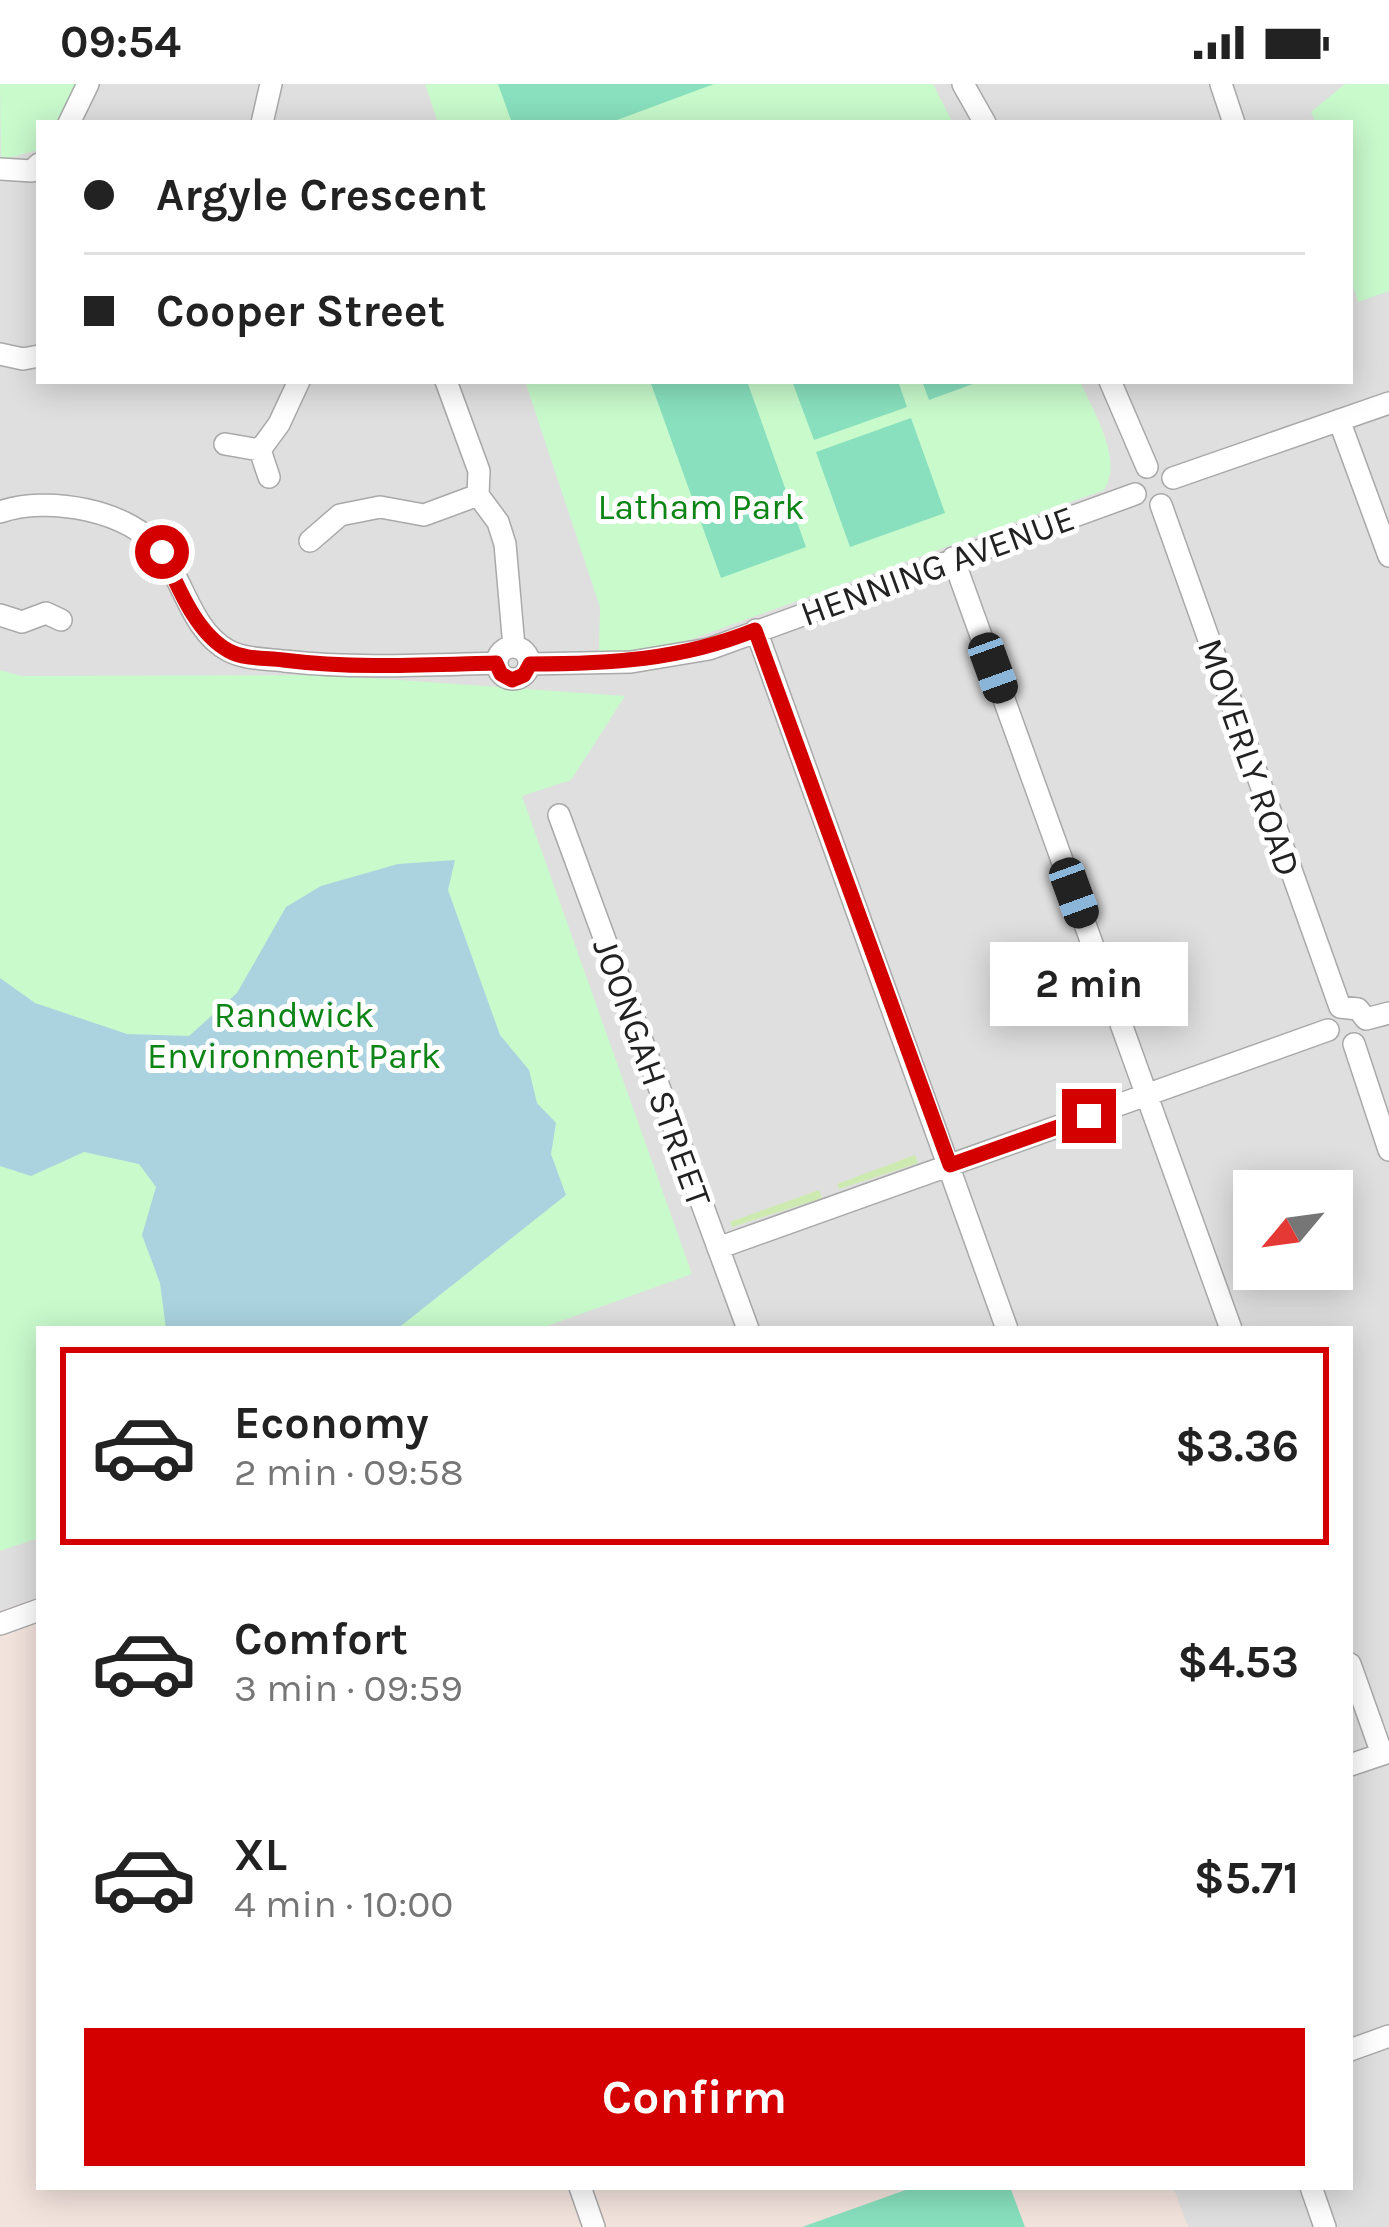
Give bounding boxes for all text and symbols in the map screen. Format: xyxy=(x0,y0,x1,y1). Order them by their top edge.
text: 09:54 xyxy=(60,16,181,68)
text: Argyle Crescent xyxy=(156,169,487,221)
text: Cooper Street xyxy=(156,285,445,337)
park label: Latham Park xyxy=(598,486,805,528)
street label: HENNING AVENUE xyxy=(795,497,1080,635)
route start xyxy=(135,525,189,579)
car xyxy=(964,628,1022,708)
street label: MOVERLY ROAD xyxy=(1189,633,1309,882)
car xyxy=(1045,853,1103,933)
street label: JOONGAH STREET xyxy=(584,932,720,1212)
callout: 2 min xyxy=(990,942,1188,1026)
text: 2 min xyxy=(1035,961,1143,1007)
park label: Randwick Environment Park xyxy=(147,994,441,1077)
route end xyxy=(1062,1089,1116,1143)
north arrow xyxy=(1233,1170,1353,1290)
map controls xyxy=(1233,1170,1353,1290)
icon: car xyxy=(90,1392,198,1500)
text: Economy xyxy=(234,1397,429,1449)
text: $3.36 xyxy=(1175,1420,1299,1472)
text: 2 min · 09:58 xyxy=(234,1449,464,1495)
icon: car xyxy=(90,1608,198,1716)
text: Comfort xyxy=(234,1613,408,1665)
text: $4.53 xyxy=(1177,1636,1299,1688)
text: 3 min · 09:59 xyxy=(234,1665,463,1711)
icon: car xyxy=(90,1824,198,1932)
text: XL xyxy=(234,1829,287,1881)
text: $5.71 xyxy=(1194,1852,1299,1904)
text: 4 min · 10:00 xyxy=(234,1881,454,1927)
button: Confirm xyxy=(84,2028,1305,2166)

